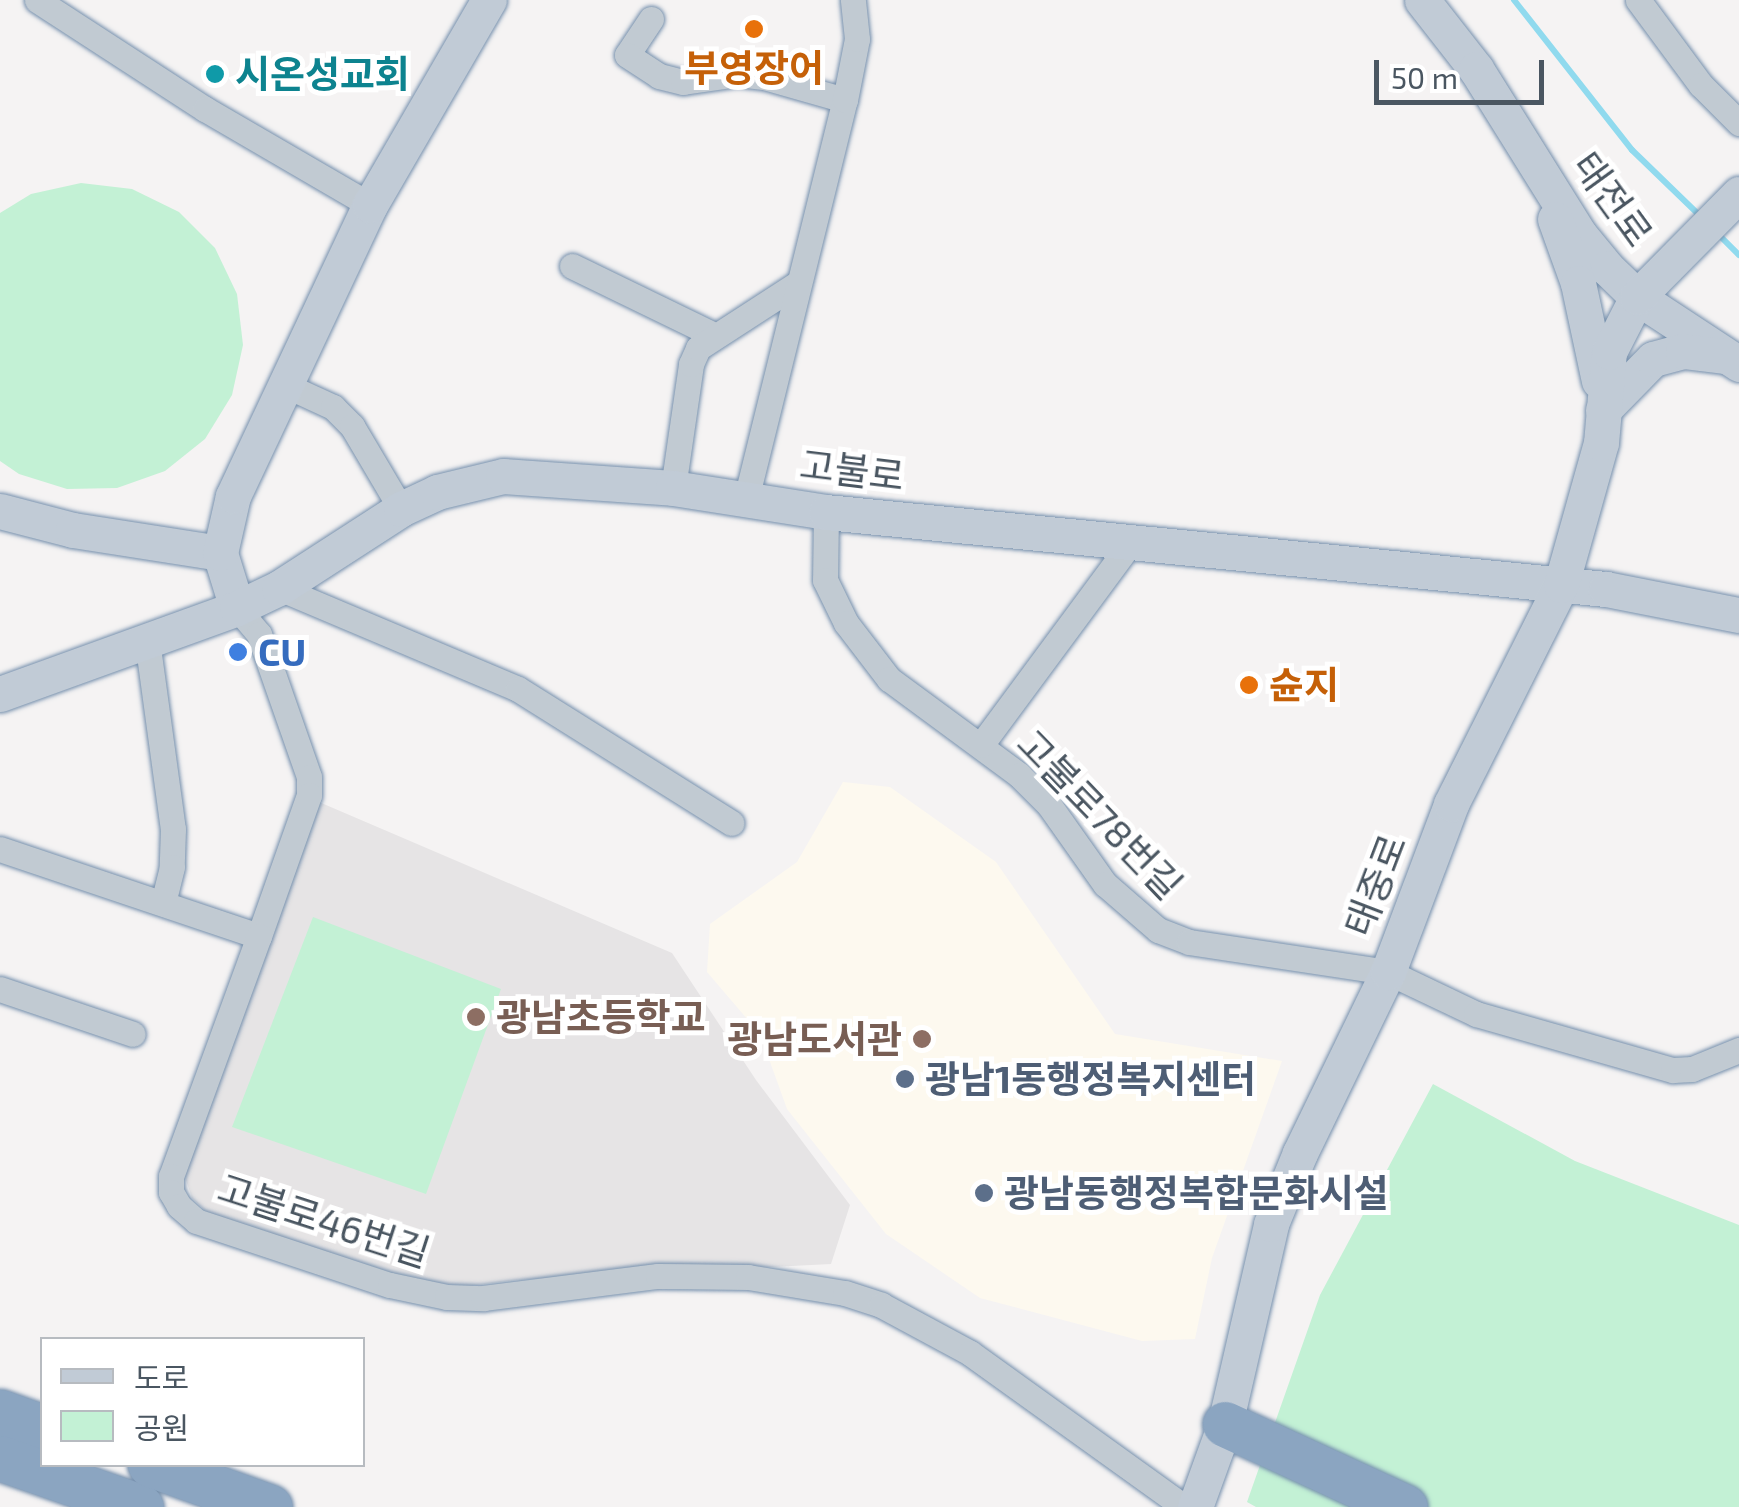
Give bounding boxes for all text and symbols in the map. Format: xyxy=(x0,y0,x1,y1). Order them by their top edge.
marker: 부영장어 xyxy=(743,18,765,40)
scale bar xyxy=(1379,40,1549,102)
place label: 부영장어 xyxy=(684,45,824,91)
place label: 시온성교회 xyxy=(235,51,410,97)
text: 50 m xyxy=(1391,59,1458,95)
marker: 시온성교회 xyxy=(204,63,226,85)
street label: 태전로 xyxy=(1564,143,1662,255)
street label: 고불로 xyxy=(797,441,907,499)
place label: CU xyxy=(258,629,306,675)
marker: CU xyxy=(227,641,249,663)
place label: 슌지 xyxy=(1269,662,1339,708)
marker: 슌지 xyxy=(1238,674,1260,696)
street label: 고불로78번길 xyxy=(1008,720,1192,908)
street label: 태중로 xyxy=(1335,828,1415,942)
place label: 광남초등학교 xyxy=(496,994,706,1040)
marker: 광남초등학교 xyxy=(465,1006,487,1028)
place label: 광남도서관 xyxy=(727,1016,902,1062)
marker: 광남도서관 xyxy=(911,1028,933,1050)
place label: 광남1동행정복지센터 xyxy=(925,1056,1256,1102)
marker: 광남1동행정복지센터 xyxy=(894,1068,916,1090)
street label: 고불로46번길 xyxy=(212,1164,436,1276)
place label: 광남동행정복합문화시설 xyxy=(1004,1170,1389,1216)
marker: 광남동행정복합문화시설 xyxy=(973,1182,995,1204)
legend xyxy=(40,1337,365,1467)
text: 도로 xyxy=(134,1359,189,1395)
text: 공원 xyxy=(134,1409,189,1445)

